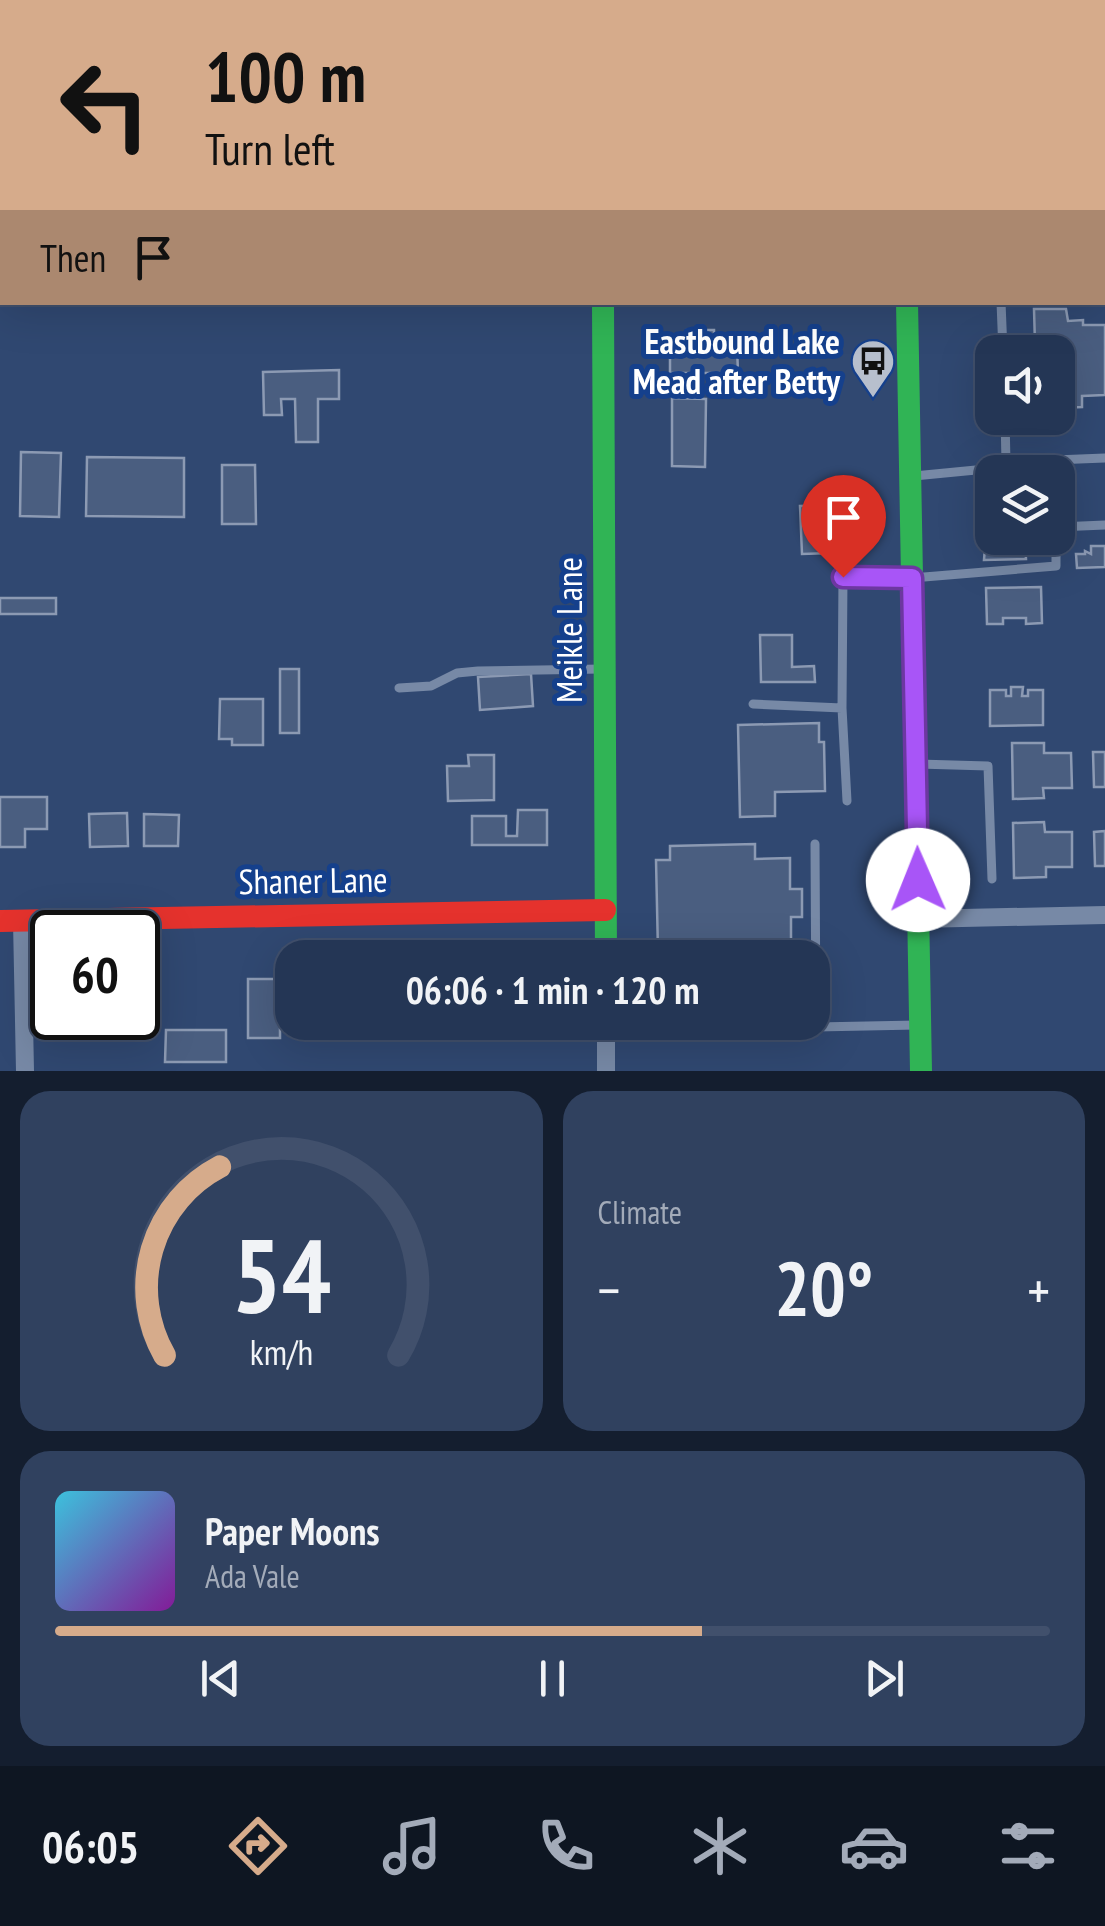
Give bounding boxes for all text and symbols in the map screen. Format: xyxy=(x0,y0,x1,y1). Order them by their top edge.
text: 100 m xyxy=(205,31,366,121)
icon: left xyxy=(40,40,170,170)
text: Turn left xyxy=(205,119,335,177)
icon: arrive xyxy=(126,230,181,285)
text: Then xyxy=(40,233,106,282)
place label: Eastbound Lake Mead after Betty xyxy=(633,318,841,404)
map controls xyxy=(975,335,1075,555)
button: sound xyxy=(975,335,1075,435)
bus stop icon: Eastbound Lake Mead after Betty xyxy=(850,338,896,399)
button: layers xyxy=(975,455,1075,555)
pin xyxy=(801,475,886,578)
icon: arrive xyxy=(816,490,871,545)
street label: Meikle Lane xyxy=(546,557,592,703)
position arrow xyxy=(866,828,970,932)
street label: Shaner Lane xyxy=(238,856,388,904)
speed limit sign: 60 xyxy=(30,910,160,1040)
text: 06:06 · 1 min · 120 m xyxy=(406,965,699,1014)
text: Climate xyxy=(598,1191,682,1233)
text: 54 xyxy=(232,1207,331,1342)
text: 20° xyxy=(774,1240,873,1337)
text: − xyxy=(598,1254,620,1325)
text: + xyxy=(1027,1254,1050,1325)
text: km/h xyxy=(250,1329,313,1375)
text: Paper Moons xyxy=(205,1506,380,1555)
text: Ada Vale xyxy=(205,1555,300,1597)
icon: previous xyxy=(193,1651,248,1706)
icon: pause xyxy=(525,1651,580,1706)
icon: next xyxy=(857,1651,912,1706)
icon: directions xyxy=(223,1811,293,1881)
icon: music xyxy=(377,1811,447,1881)
icon: phone xyxy=(531,1811,601,1881)
icon: climate xyxy=(685,1811,755,1881)
icon: car xyxy=(839,1811,909,1881)
icon: filters xyxy=(993,1811,1063,1881)
text: 06:05 xyxy=(42,1817,139,1875)

